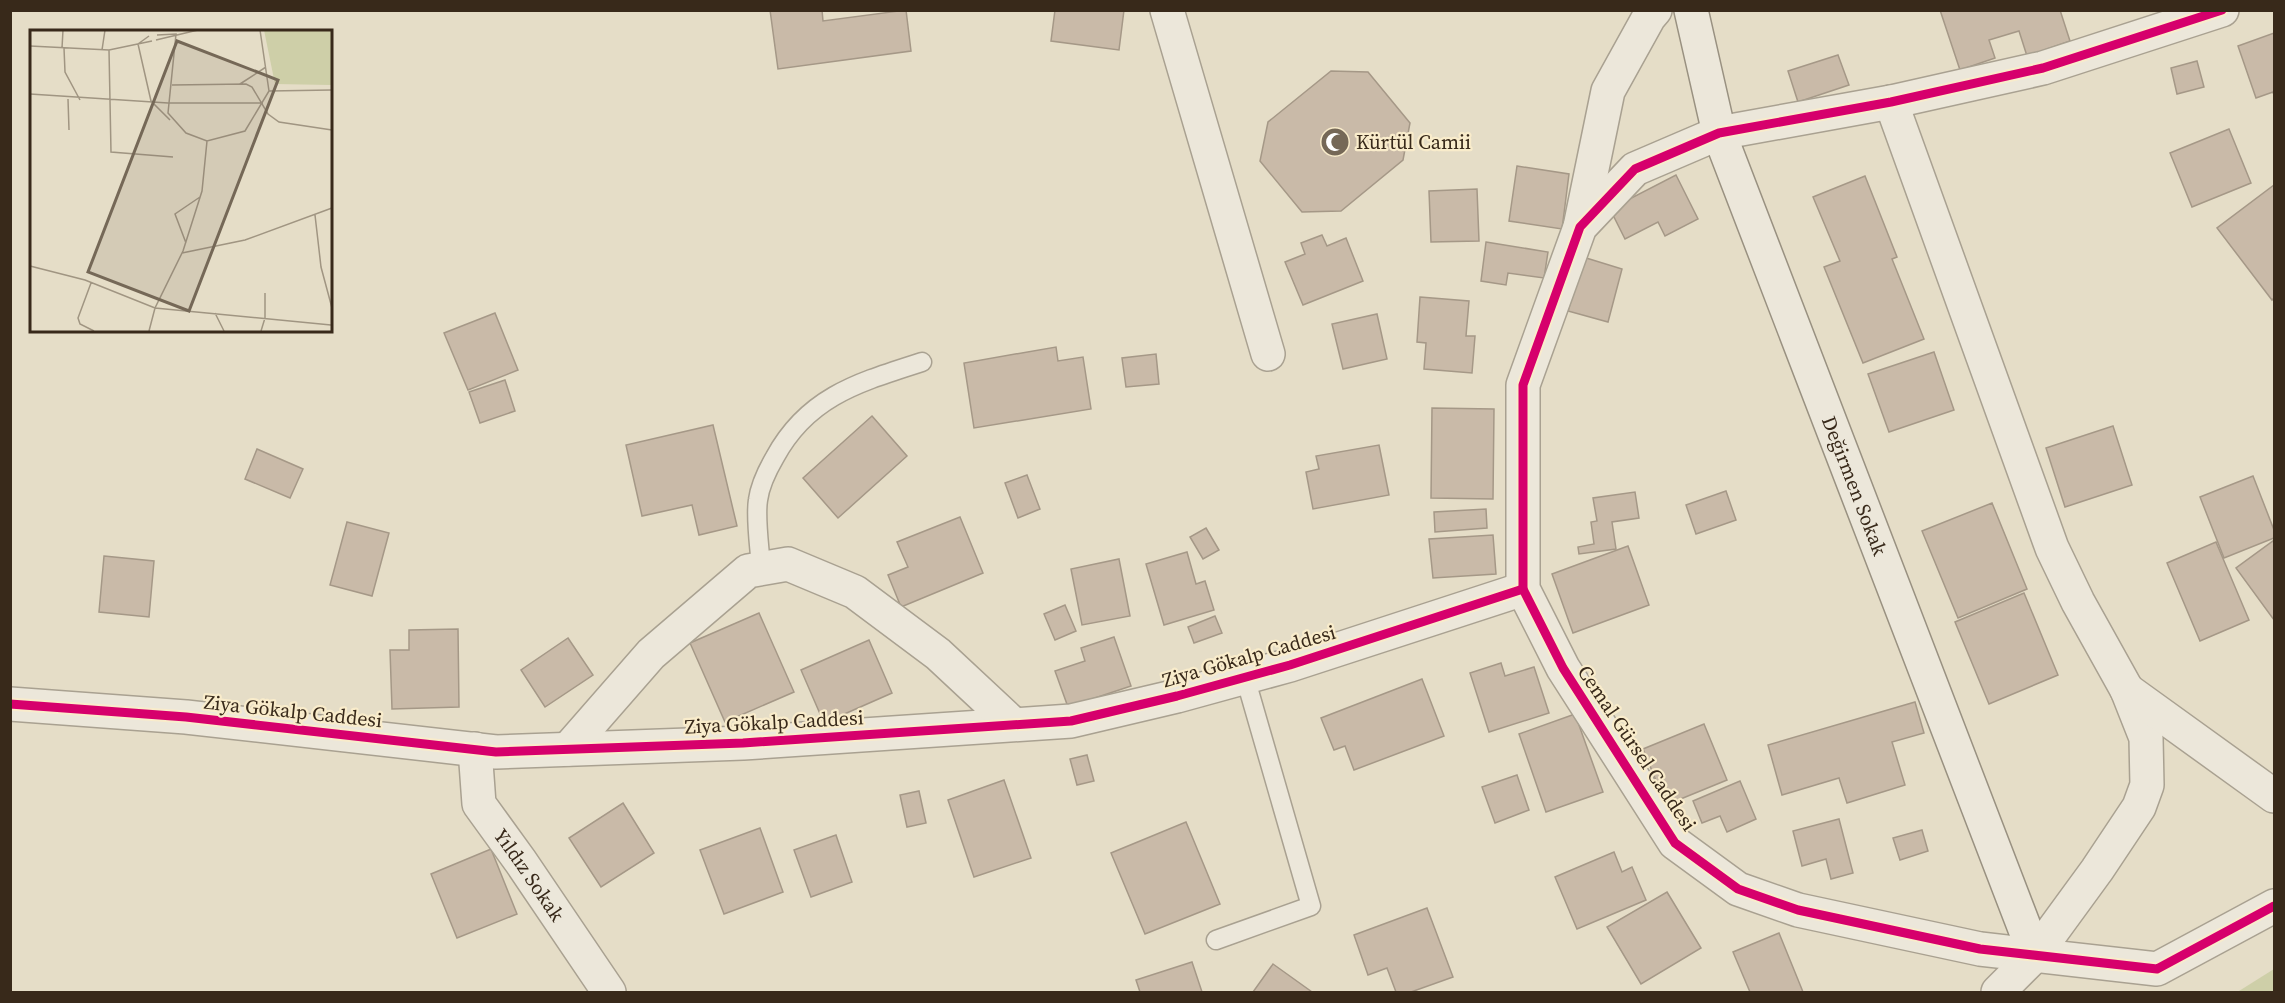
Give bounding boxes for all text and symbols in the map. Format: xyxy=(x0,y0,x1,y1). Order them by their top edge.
inset map xyxy=(30,30,332,332)
mosque icon: Kürtül Camii xyxy=(1319,126,1351,158)
place label: Kürtül Camii xyxy=(1356,128,1471,156)
street label: Değirmen Sokak xyxy=(1815,412,1894,560)
street label: Ziya Gökalp Caddesi xyxy=(1159,618,1339,694)
street label: Cemal Gürsel Caddesi xyxy=(1571,659,1703,837)
street label: Ziya Gökalp Caddesi xyxy=(202,688,384,734)
street label: Ziya Gökalp Caddesi xyxy=(684,703,864,741)
street label: Yıldız Sokak xyxy=(487,823,571,927)

